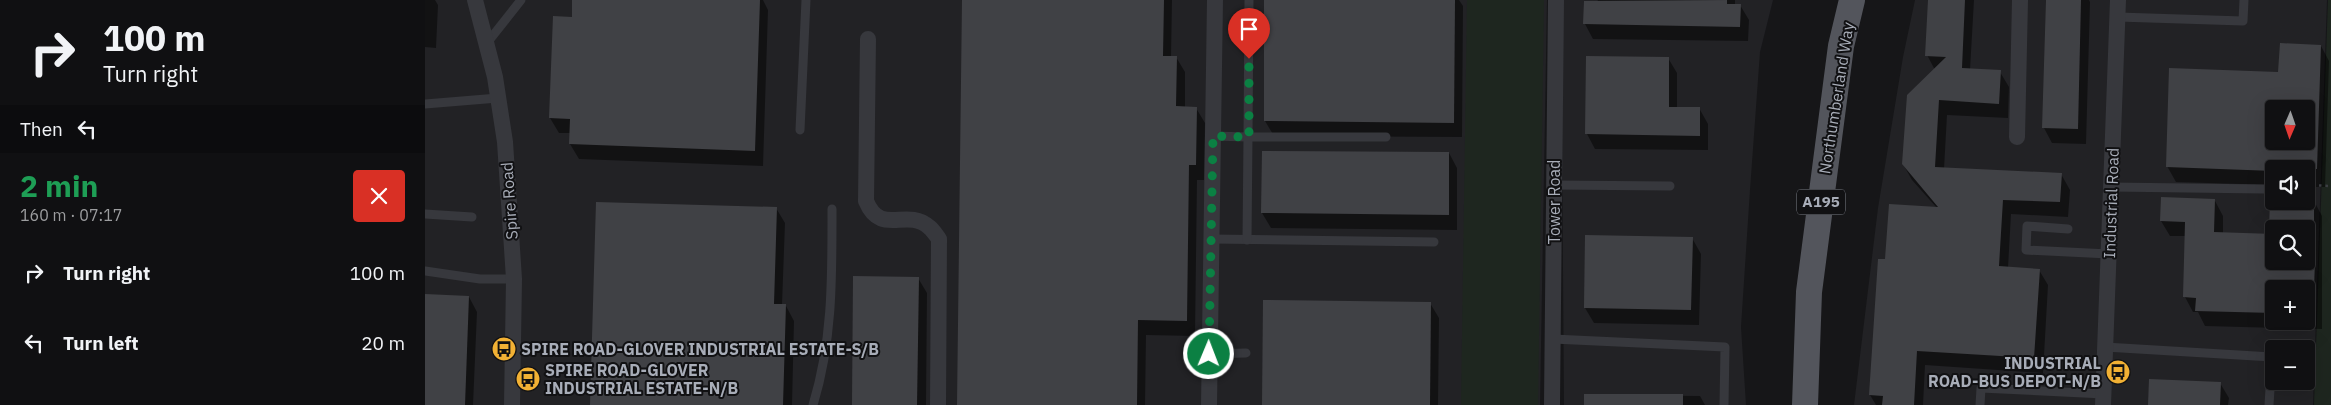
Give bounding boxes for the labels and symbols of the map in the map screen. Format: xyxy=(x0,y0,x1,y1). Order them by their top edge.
pin xyxy=(1228,8,1270,59)
street label: Northumberland Way xyxy=(1814,21,1858,175)
north arrow xyxy=(2265,100,2315,150)
street label: Industrial Road xyxy=(2099,147,2123,259)
street label: Tower Road xyxy=(1544,160,1564,244)
street label: Spire Road xyxy=(496,162,522,240)
road number: A195 xyxy=(1797,190,1845,214)
position arrow xyxy=(1182,327,1234,379)
bus stop icon: SPIRE ROAD-GLOVER INDUSTRIAL ESTATE-S/B xyxy=(491,336,517,362)
place label: SPIRE ROAD-GLOVER INDUSTRIAL ESTATE-S/B xyxy=(521,339,879,359)
place label: INDUSTRIAL ROAD-BUS DEPOT-N/B xyxy=(1928,353,2101,391)
bus stop icon: INDUSTRIAL ROAD-BUS DEPOT-N/B xyxy=(2105,359,2131,385)
place label: SPIRE ROAD-GLOVER INDUSTRIAL ESTATE-N/B xyxy=(545,360,739,398)
bus stop icon: SPIRE ROAD-GLOVER INDUSTRIAL ESTATE-N/B xyxy=(515,366,541,392)

